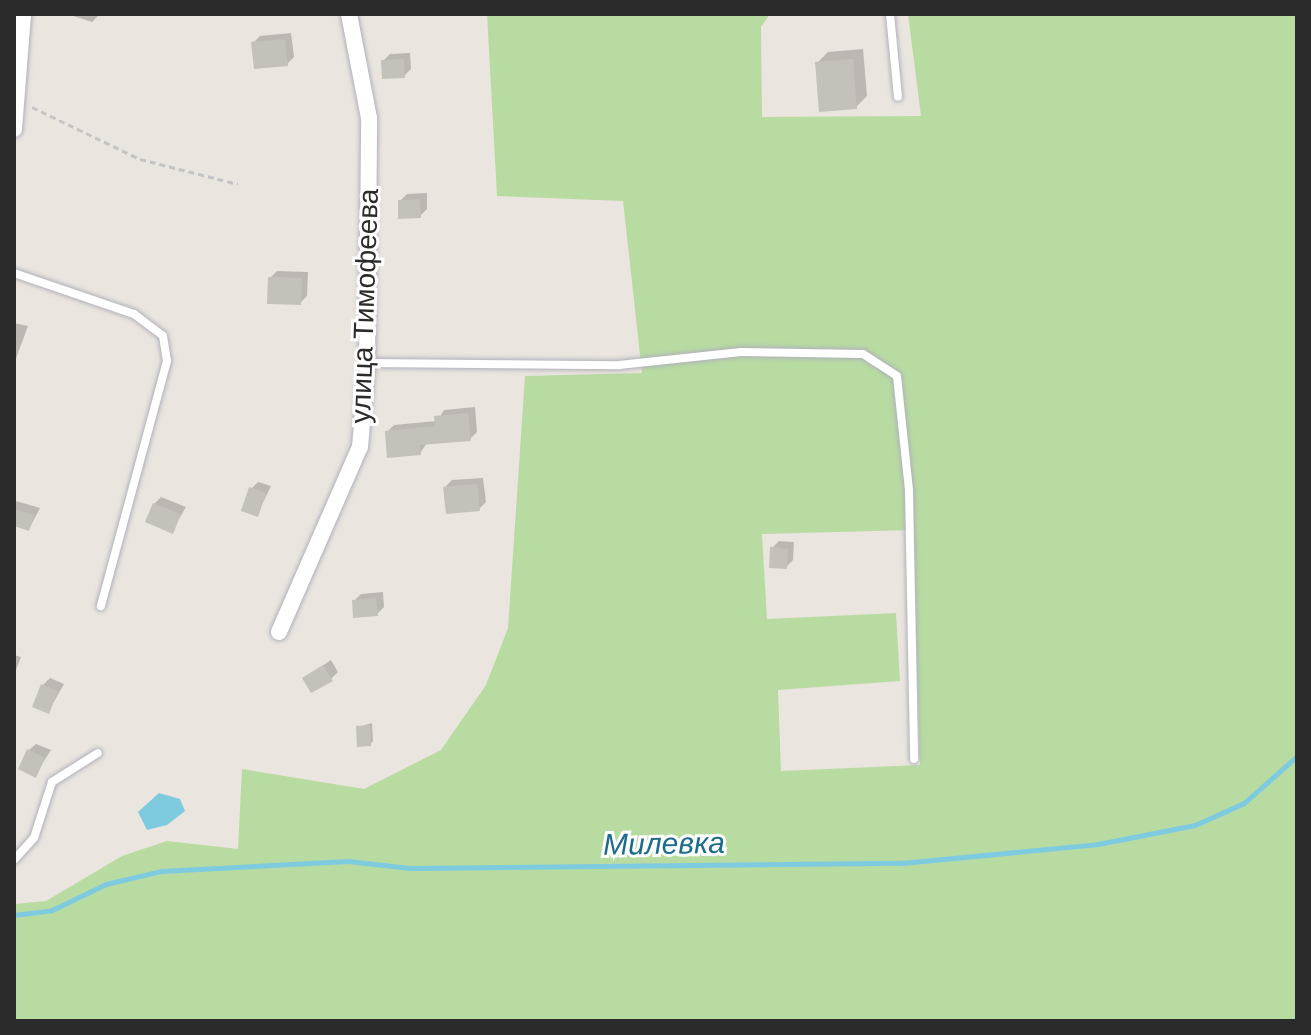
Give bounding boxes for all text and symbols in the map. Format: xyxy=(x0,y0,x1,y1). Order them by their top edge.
street label: улица Тимофеева xyxy=(344,188,386,424)
water label: Милевка xyxy=(603,825,725,863)

